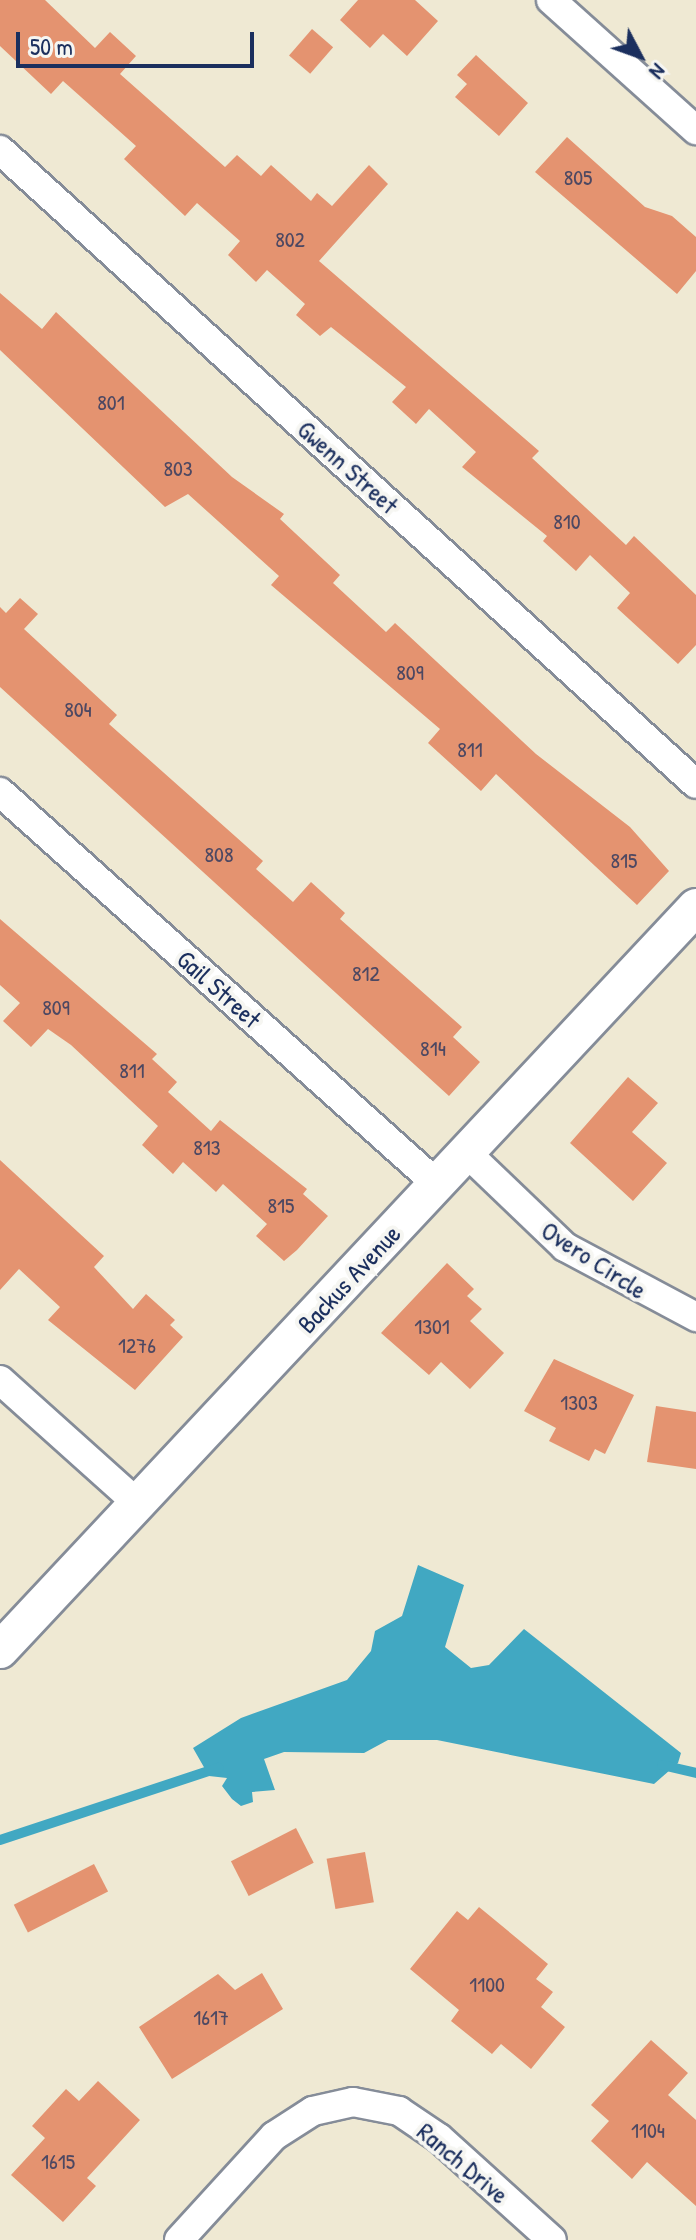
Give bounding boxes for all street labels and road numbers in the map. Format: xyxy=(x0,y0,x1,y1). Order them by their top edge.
street label: Gwenn Street xyxy=(291,414,405,520)
street label: Gail Street xyxy=(171,943,267,1035)
street label: Overo Circle xyxy=(536,1214,652,1306)
street label: Backus Avenue xyxy=(291,1218,407,1340)
street label: Ranch Drive xyxy=(411,2116,515,2210)

